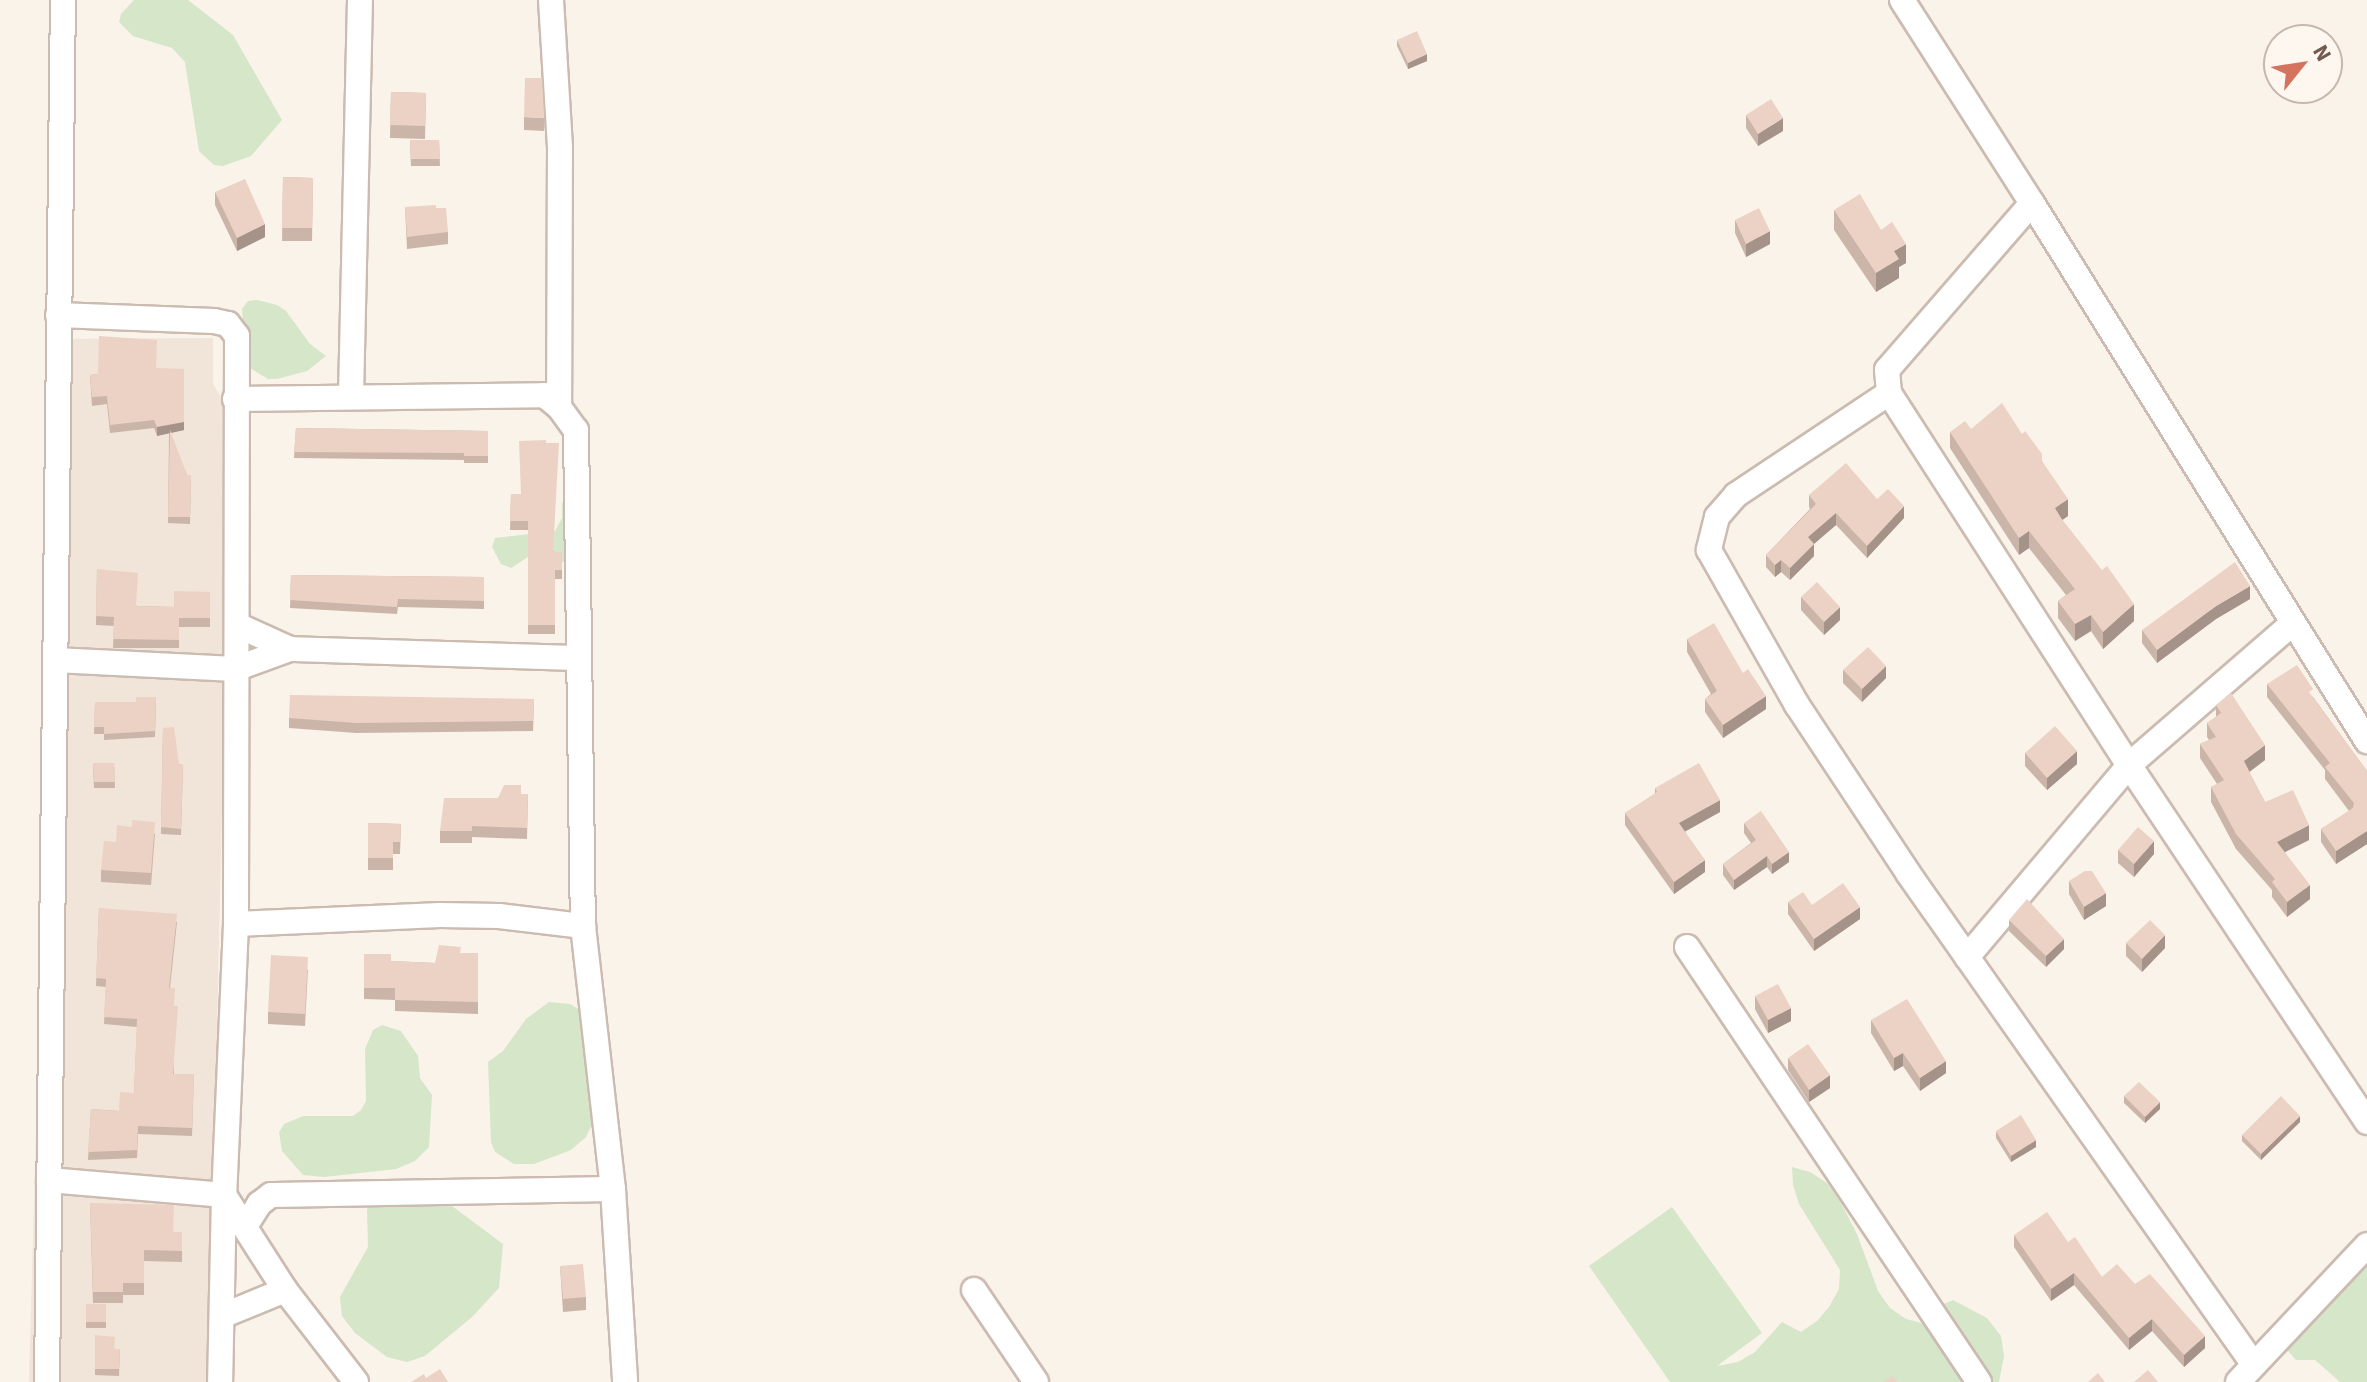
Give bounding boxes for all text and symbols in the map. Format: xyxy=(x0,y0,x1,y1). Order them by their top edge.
north arrow xyxy=(2263,24,2343,104)
text: N xyxy=(2305,39,2340,67)

